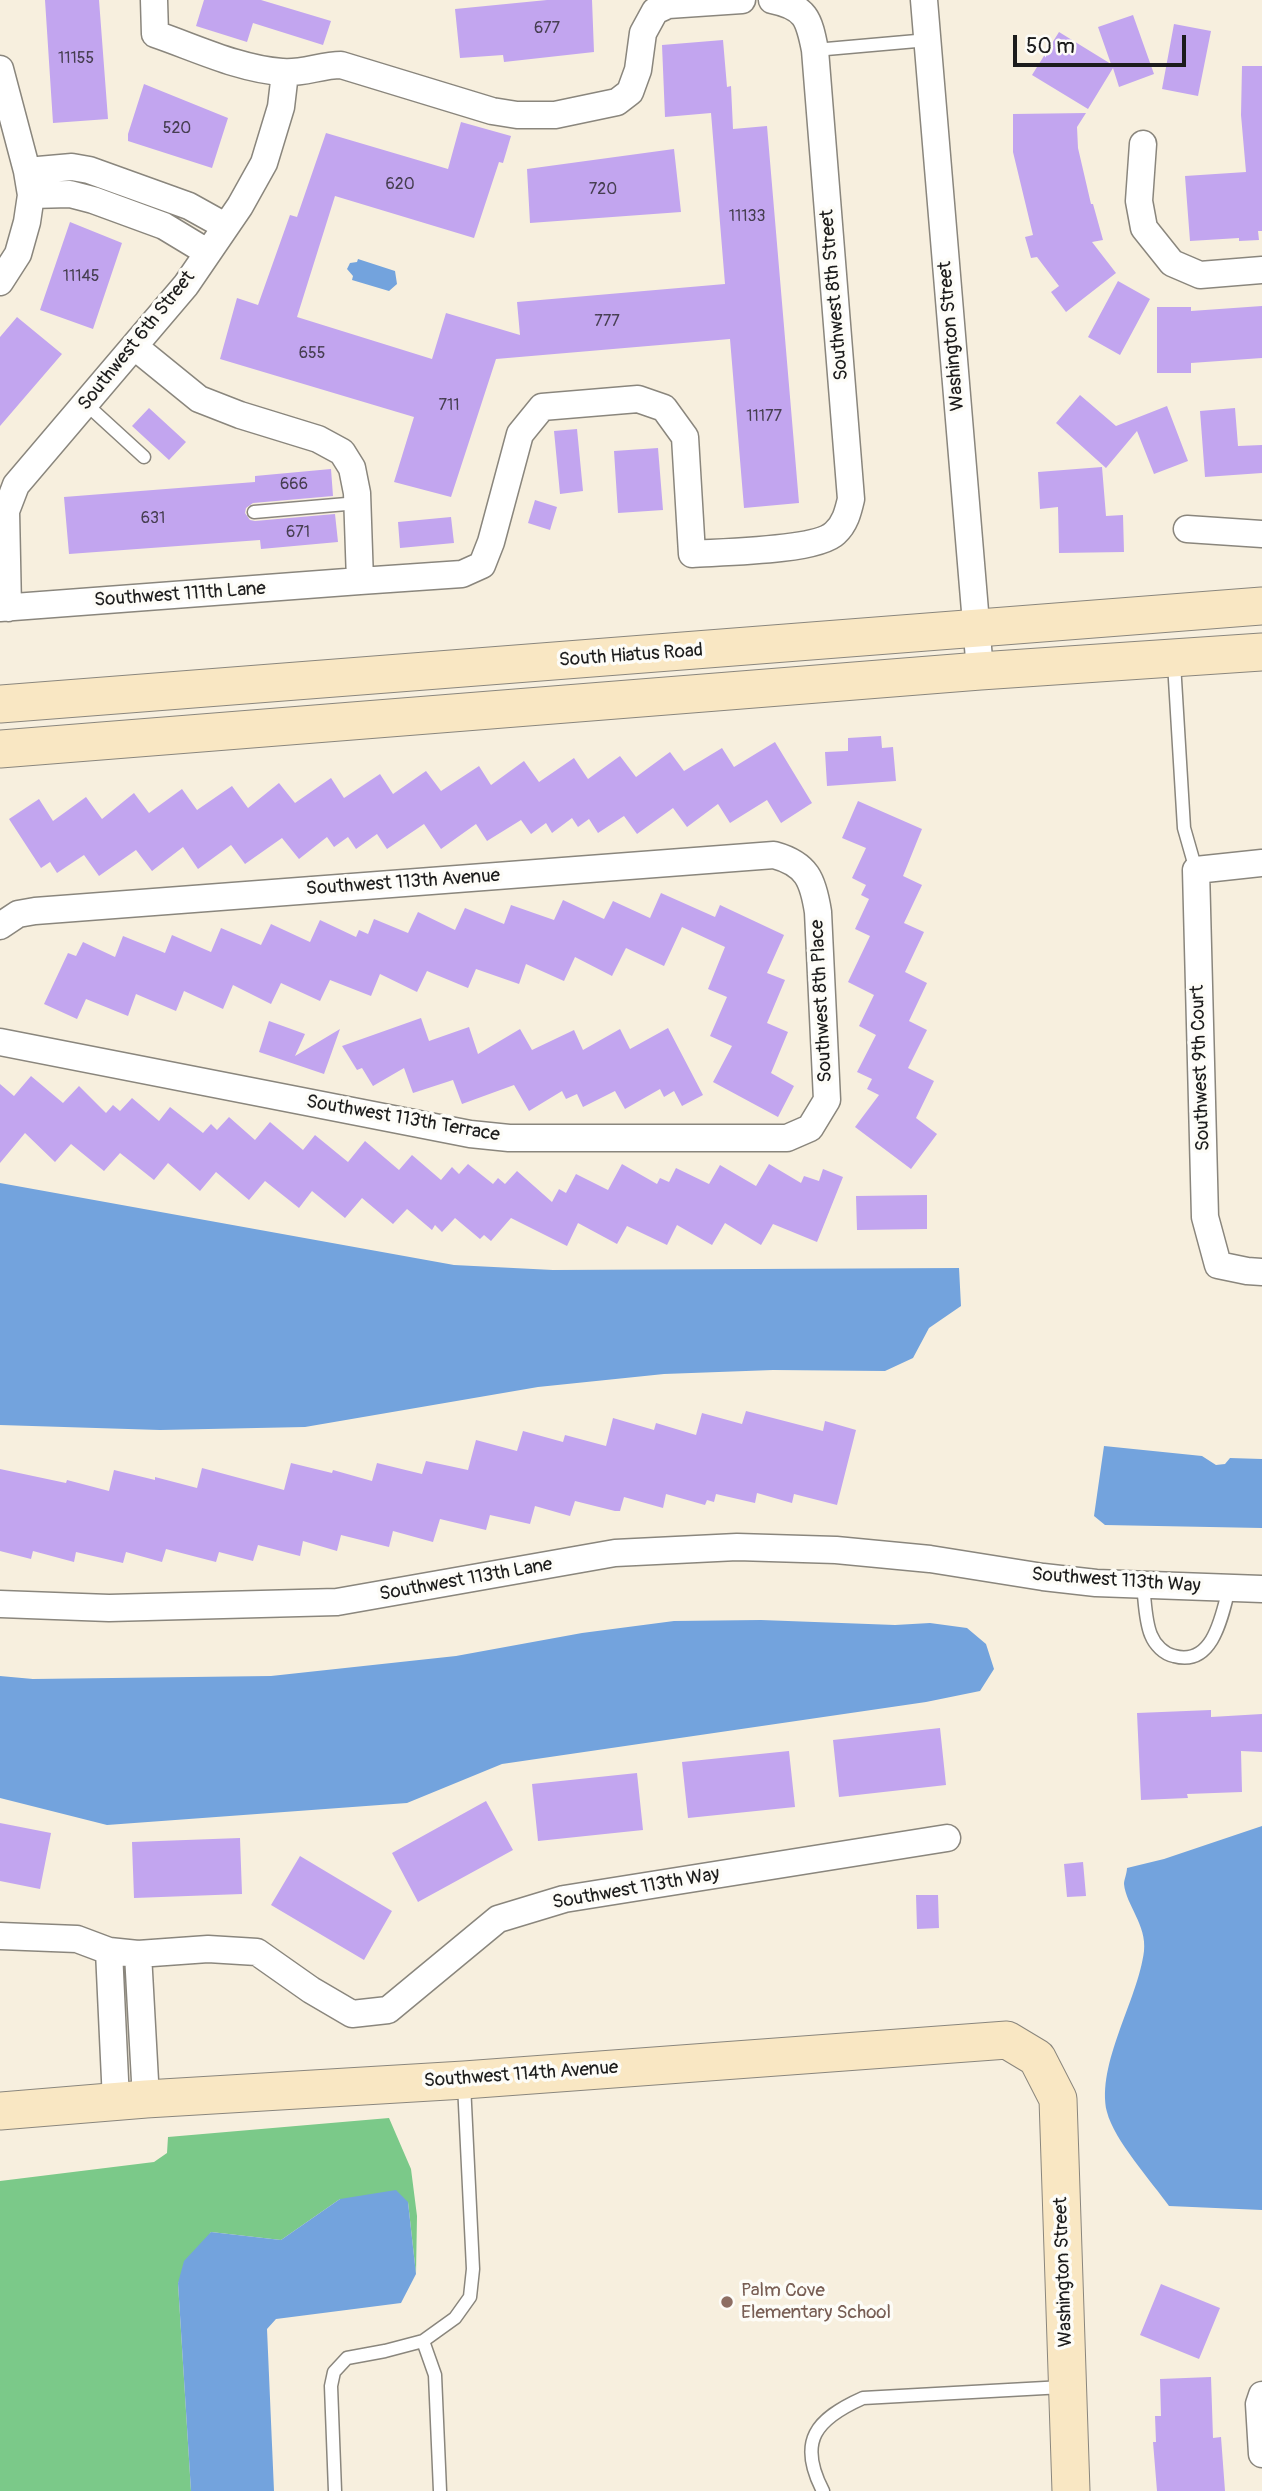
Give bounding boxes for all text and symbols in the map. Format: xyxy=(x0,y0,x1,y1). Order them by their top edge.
house number: 677 xyxy=(534,19,560,39)
scale bar xyxy=(1017,21,1190,65)
text: 50 m xyxy=(1026,33,1075,60)
house number: 11155 xyxy=(58,49,94,69)
house number: 520 xyxy=(163,119,191,139)
house number: 620 xyxy=(385,175,415,195)
house number: 720 xyxy=(589,180,617,200)
house number: 11133 xyxy=(729,207,765,227)
street label: Southwest 8th Street xyxy=(816,209,854,381)
street label: Washington Street xyxy=(934,260,970,412)
house number: 11145 xyxy=(63,267,99,287)
street label: Southwest 6th Street xyxy=(74,267,200,415)
house number: 777 xyxy=(594,312,620,332)
house number: 655 xyxy=(299,344,325,364)
house number: 711 xyxy=(439,396,459,416)
house number: 11177 xyxy=(746,407,782,427)
house number: 666 xyxy=(280,475,308,495)
house number: 631 xyxy=(141,509,165,529)
house number: 671 xyxy=(286,523,310,543)
street label: Southwest 111th Lane xyxy=(93,578,267,612)
street label: South Hiatus Road xyxy=(558,640,704,672)
street label: Southwest 113th Avenue xyxy=(305,865,501,901)
street label: Southwest 8th Place xyxy=(806,919,838,1083)
street label: Southwest 9th Court xyxy=(1187,985,1215,1151)
street label: Southwest 113th Terrace xyxy=(304,1091,502,1147)
street label: Southwest 113th Lane xyxy=(378,1554,554,1606)
street label: Southwest 113th Way xyxy=(1031,1564,1201,1598)
street label: Southwest 113th Way xyxy=(551,1863,721,1915)
street label: Southwest 114th Avenue xyxy=(423,2057,619,2093)
street label: Washington Street xyxy=(1050,2197,1078,2347)
place label: Palm Cove Elementary School xyxy=(741,2280,891,2324)
marker: Palm Cove Elementary School xyxy=(719,2294,735,2310)

